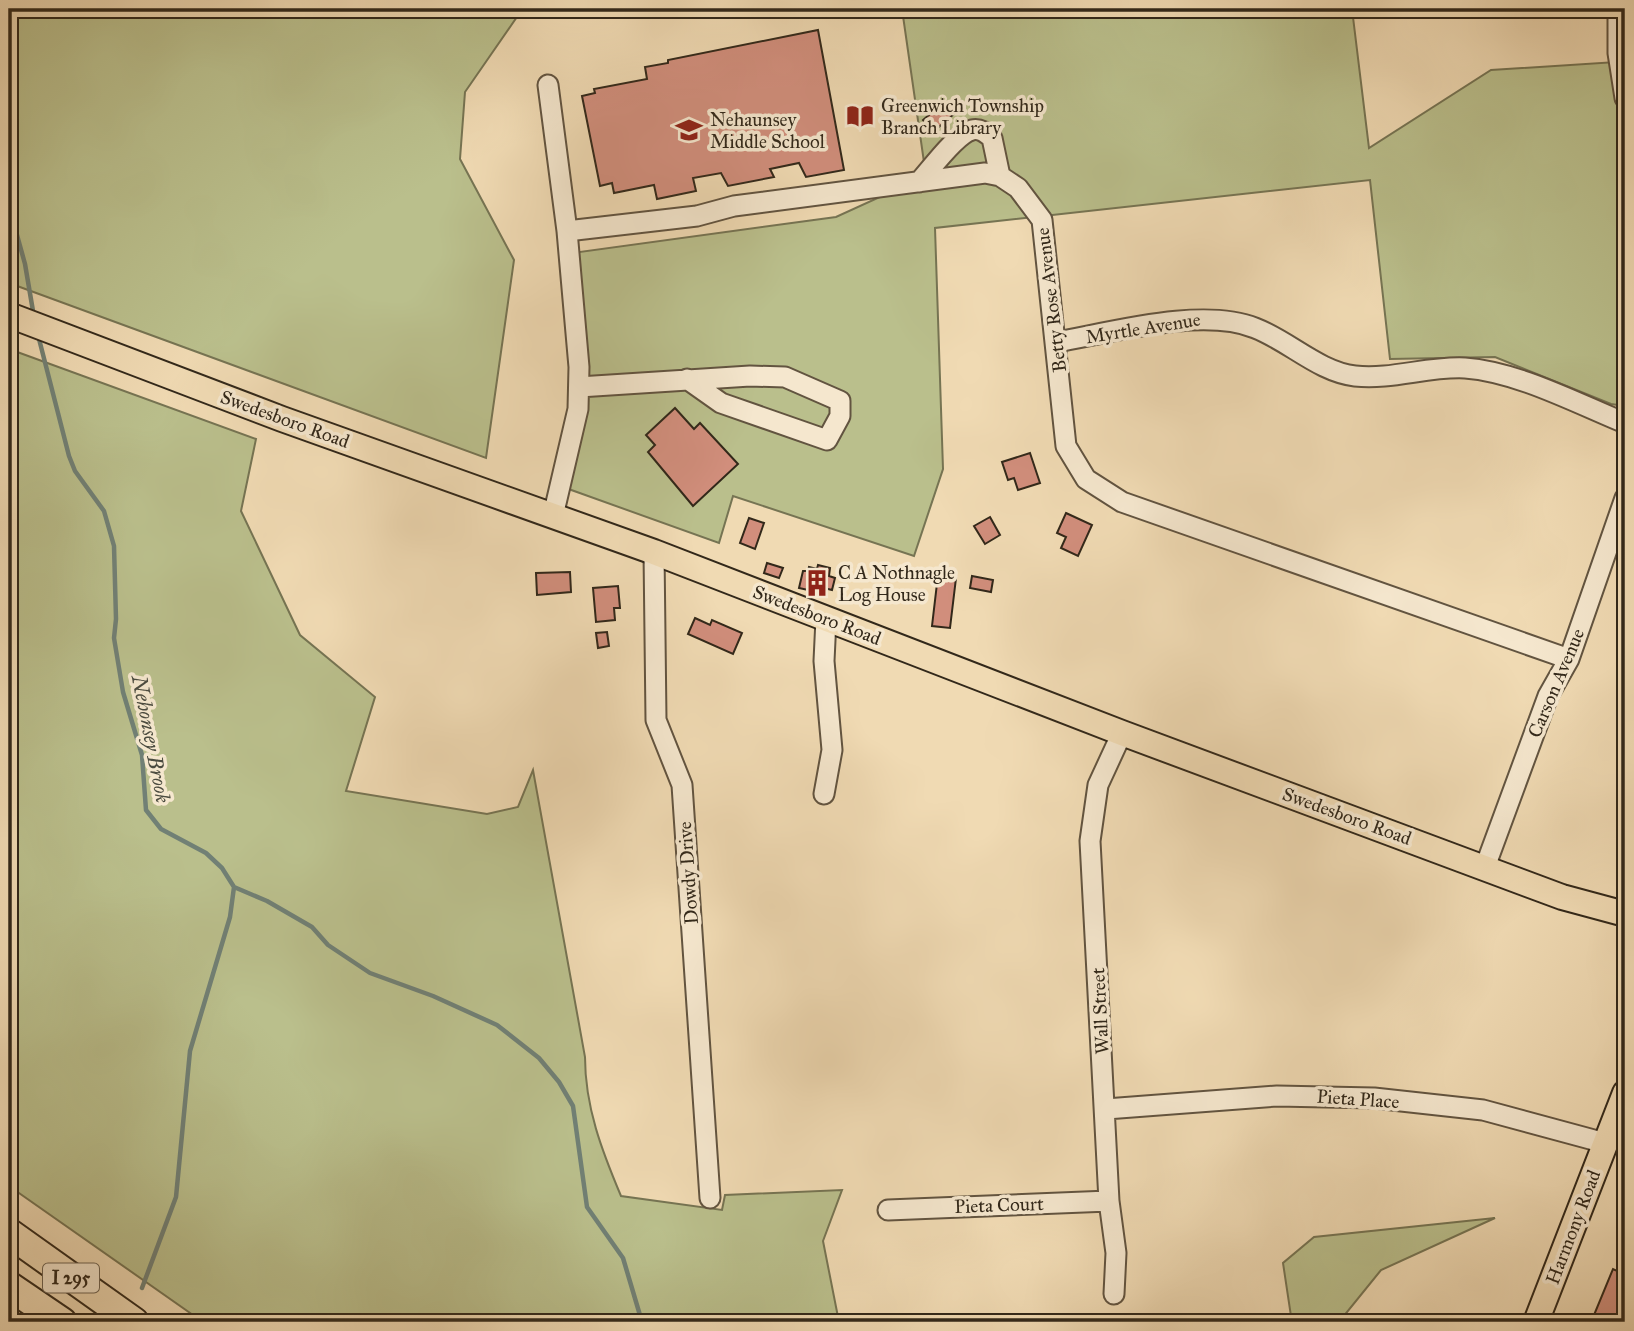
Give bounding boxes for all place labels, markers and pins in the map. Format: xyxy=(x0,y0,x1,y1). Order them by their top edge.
place label: Greenwich Township Branch Library xyxy=(881,94,1044,139)
library icon: Greenwich Township Branch Library xyxy=(845,101,875,131)
place label: Nehaunsey Middle School xyxy=(710,108,826,153)
school or university icon: Nehaunsey Middle School xyxy=(674,115,704,145)
place label: C A Nothnagle Log House xyxy=(838,561,955,607)
building icon: C A Nothnagle Log House xyxy=(802,568,832,598)

